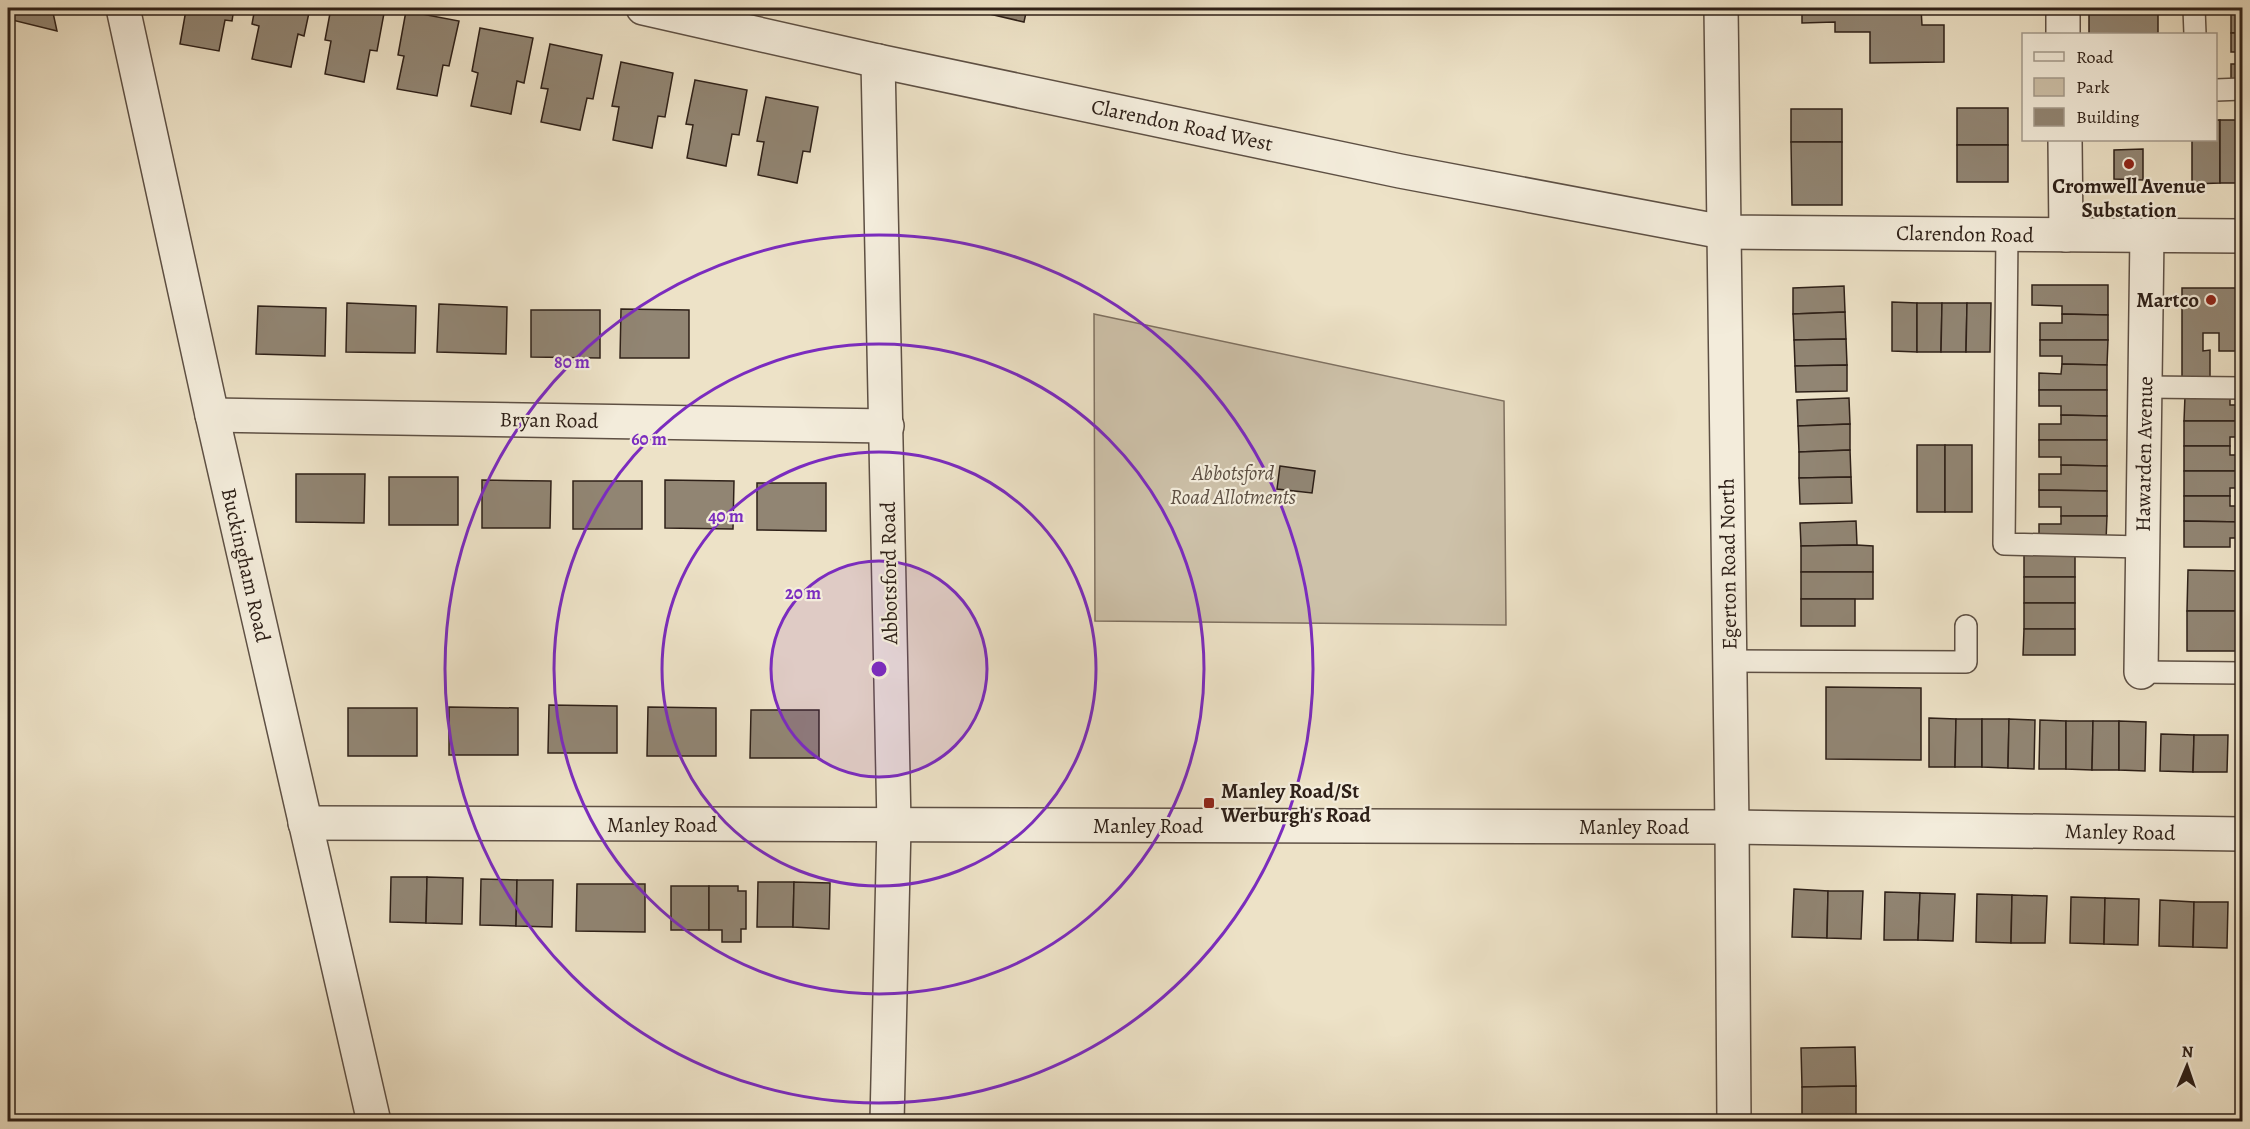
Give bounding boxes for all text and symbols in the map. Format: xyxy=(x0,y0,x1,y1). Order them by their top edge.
legend xyxy=(2022,33,2217,141)
text: Road xyxy=(2076,45,2114,69)
text: Park xyxy=(2076,75,2110,99)
street label: Clarendon Road West xyxy=(1089,92,1275,158)
text: Building xyxy=(2076,105,2140,129)
marker: Cromwell Avenue Substation xyxy=(2122,157,2136,171)
place label: Cromwell Avenue Substation xyxy=(2052,172,2206,224)
street label: Clarendon Road xyxy=(1896,219,2035,249)
place label: Martco xyxy=(2136,286,2199,314)
marker: Martco xyxy=(2204,293,2218,307)
text: 80 m xyxy=(554,350,590,374)
street label: Hawarden Avenue xyxy=(2129,376,2159,532)
street label: Bryan Road xyxy=(499,405,599,435)
text: 60 m xyxy=(631,427,667,451)
park label: Abbotsford Road Allotments xyxy=(1170,459,1296,511)
street label: Egerton Road North xyxy=(1713,478,1743,650)
street label: Buckingham Road xyxy=(215,485,278,646)
street label: Abbotsford Road xyxy=(874,501,904,646)
text: 40 m xyxy=(708,504,744,528)
text: 20 m xyxy=(785,581,821,605)
centre of rings xyxy=(869,659,889,679)
place label: Manley Road/St Werburgh's Road xyxy=(1220,777,1371,829)
marker: Manley Road/St Werburgh's Road xyxy=(1202,796,1216,810)
street label: Manley Road xyxy=(607,811,718,839)
street label: Manley Road xyxy=(1093,812,1204,840)
street label: Manley Road xyxy=(1579,813,1690,841)
street label: Manley Road xyxy=(2064,817,2176,847)
north arrow xyxy=(2157,1036,2217,1096)
text: N xyxy=(2181,1041,2194,1063)

